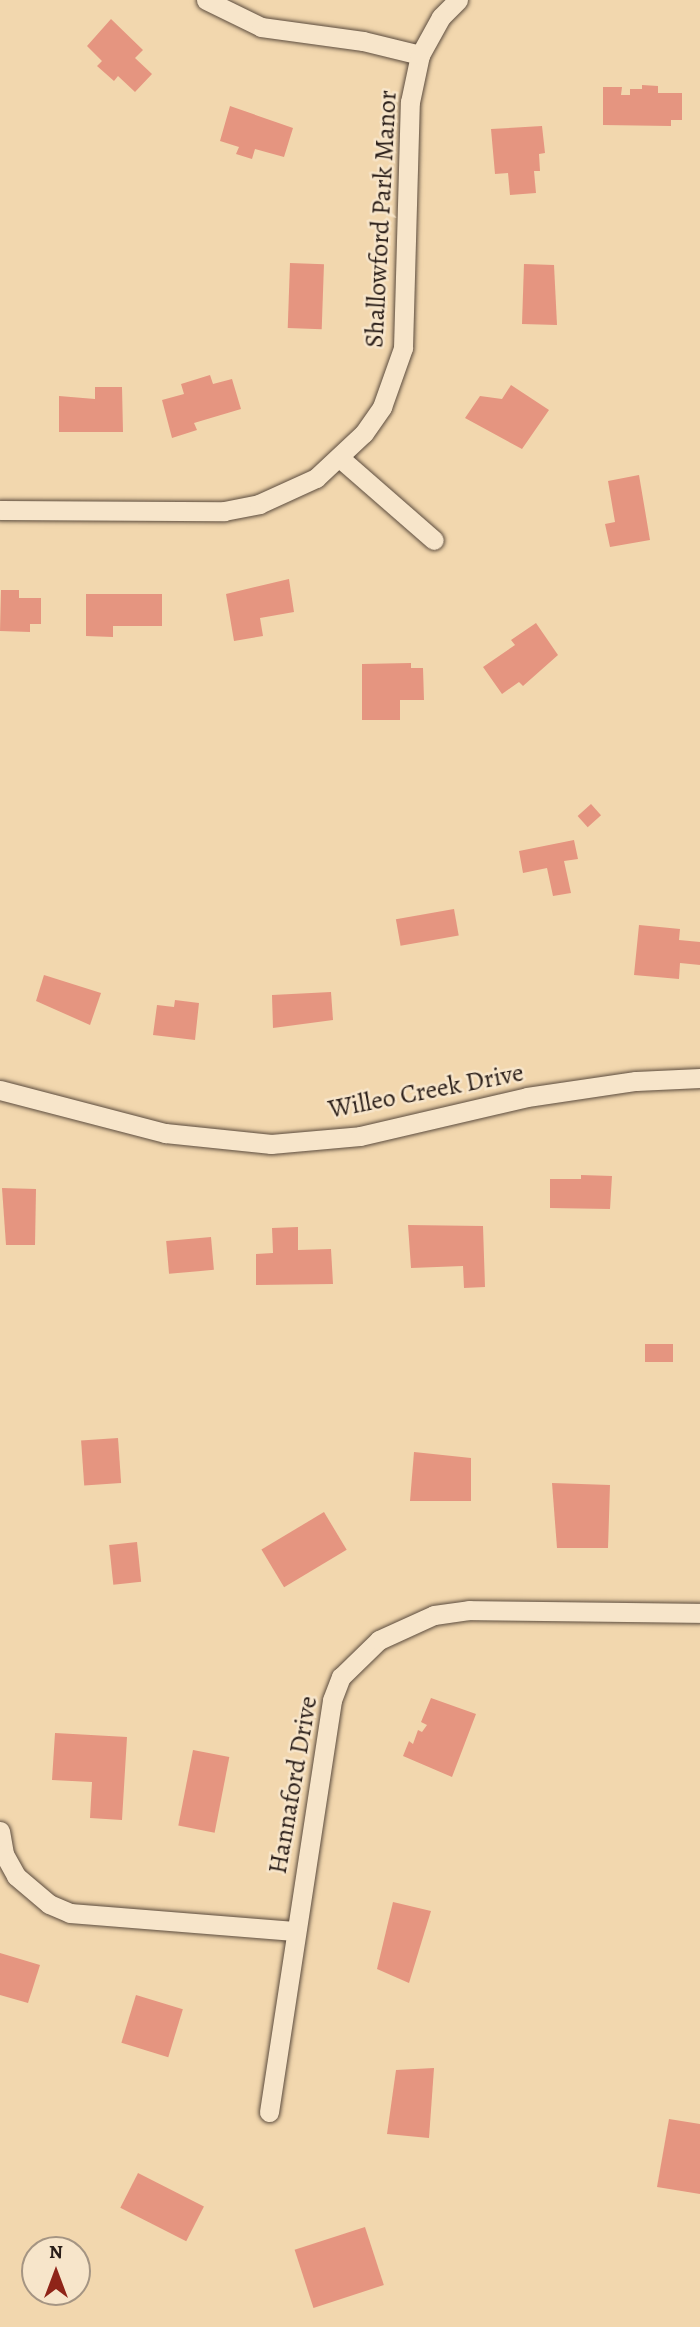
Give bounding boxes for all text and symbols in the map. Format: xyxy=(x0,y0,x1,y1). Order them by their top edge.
street label: Shallowford Park Manor xyxy=(359,89,403,349)
street label: Willeo Creek Drive xyxy=(326,1057,526,1125)
street label: Hannaford Drive xyxy=(262,1694,324,1876)
north arrow xyxy=(21,2236,91,2306)
text: N xyxy=(49,2239,63,2265)

